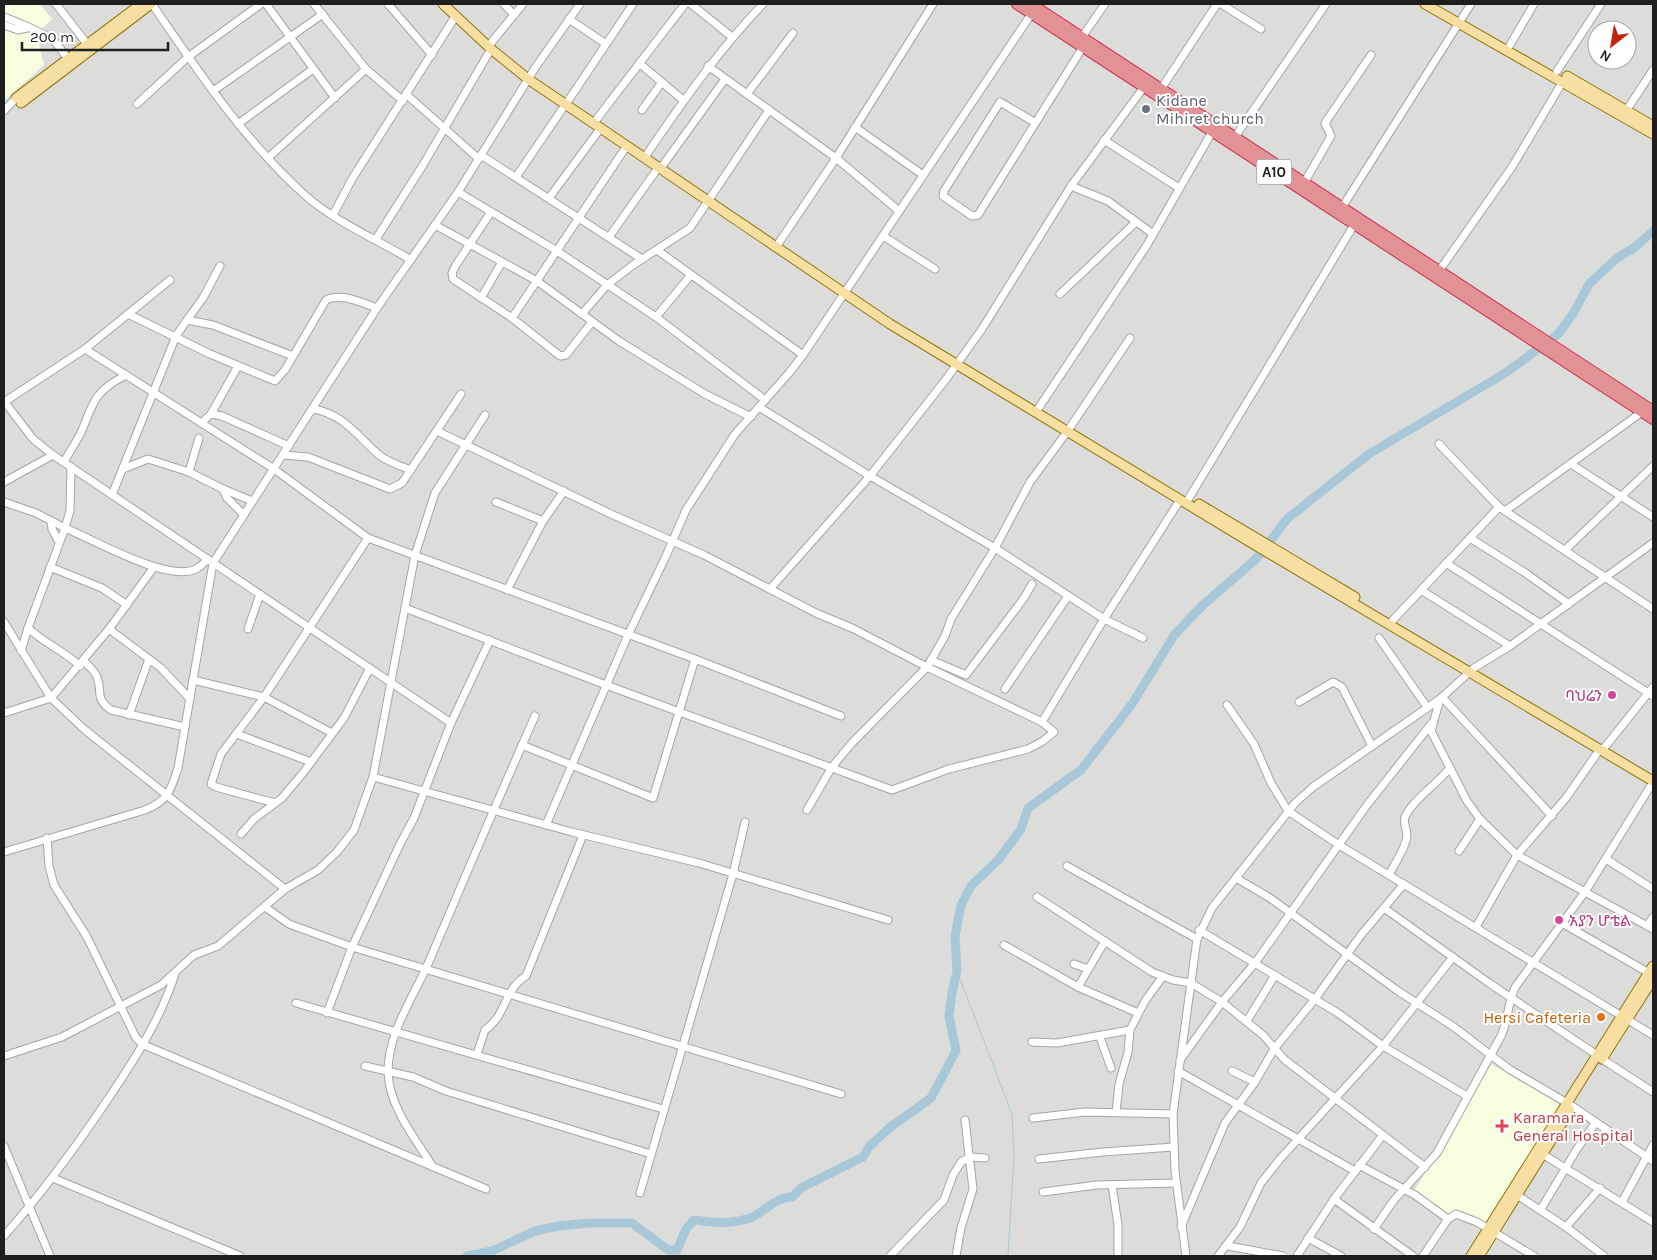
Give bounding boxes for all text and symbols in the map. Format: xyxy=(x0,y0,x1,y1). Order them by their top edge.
scale bar xyxy=(22,20,169,52)
north arrow xyxy=(1587,20,1637,70)
text: 200 m xyxy=(30,28,74,46)
text: N xyxy=(1597,46,1614,66)
place label: Kidane Mihiret church xyxy=(1156,91,1264,128)
marker: Kidane Mihiret church xyxy=(1140,103,1152,115)
road number: A10 xyxy=(1256,160,1292,184)
place label: ባህሬን xyxy=(1565,686,1602,705)
marker: ባህሬን xyxy=(1606,689,1618,701)
place label: አያን ሆቴል xyxy=(1569,911,1631,930)
marker: አያን ሆቴል xyxy=(1553,914,1565,926)
place label: Hersi Cafeteria xyxy=(1483,1008,1591,1027)
marker: Hersi Cafeteria xyxy=(1595,1011,1607,1023)
place label: Karamara General Hospital xyxy=(1513,1108,1634,1145)
marker: Karamara General Hospital xyxy=(1495,1119,1509,1133)

